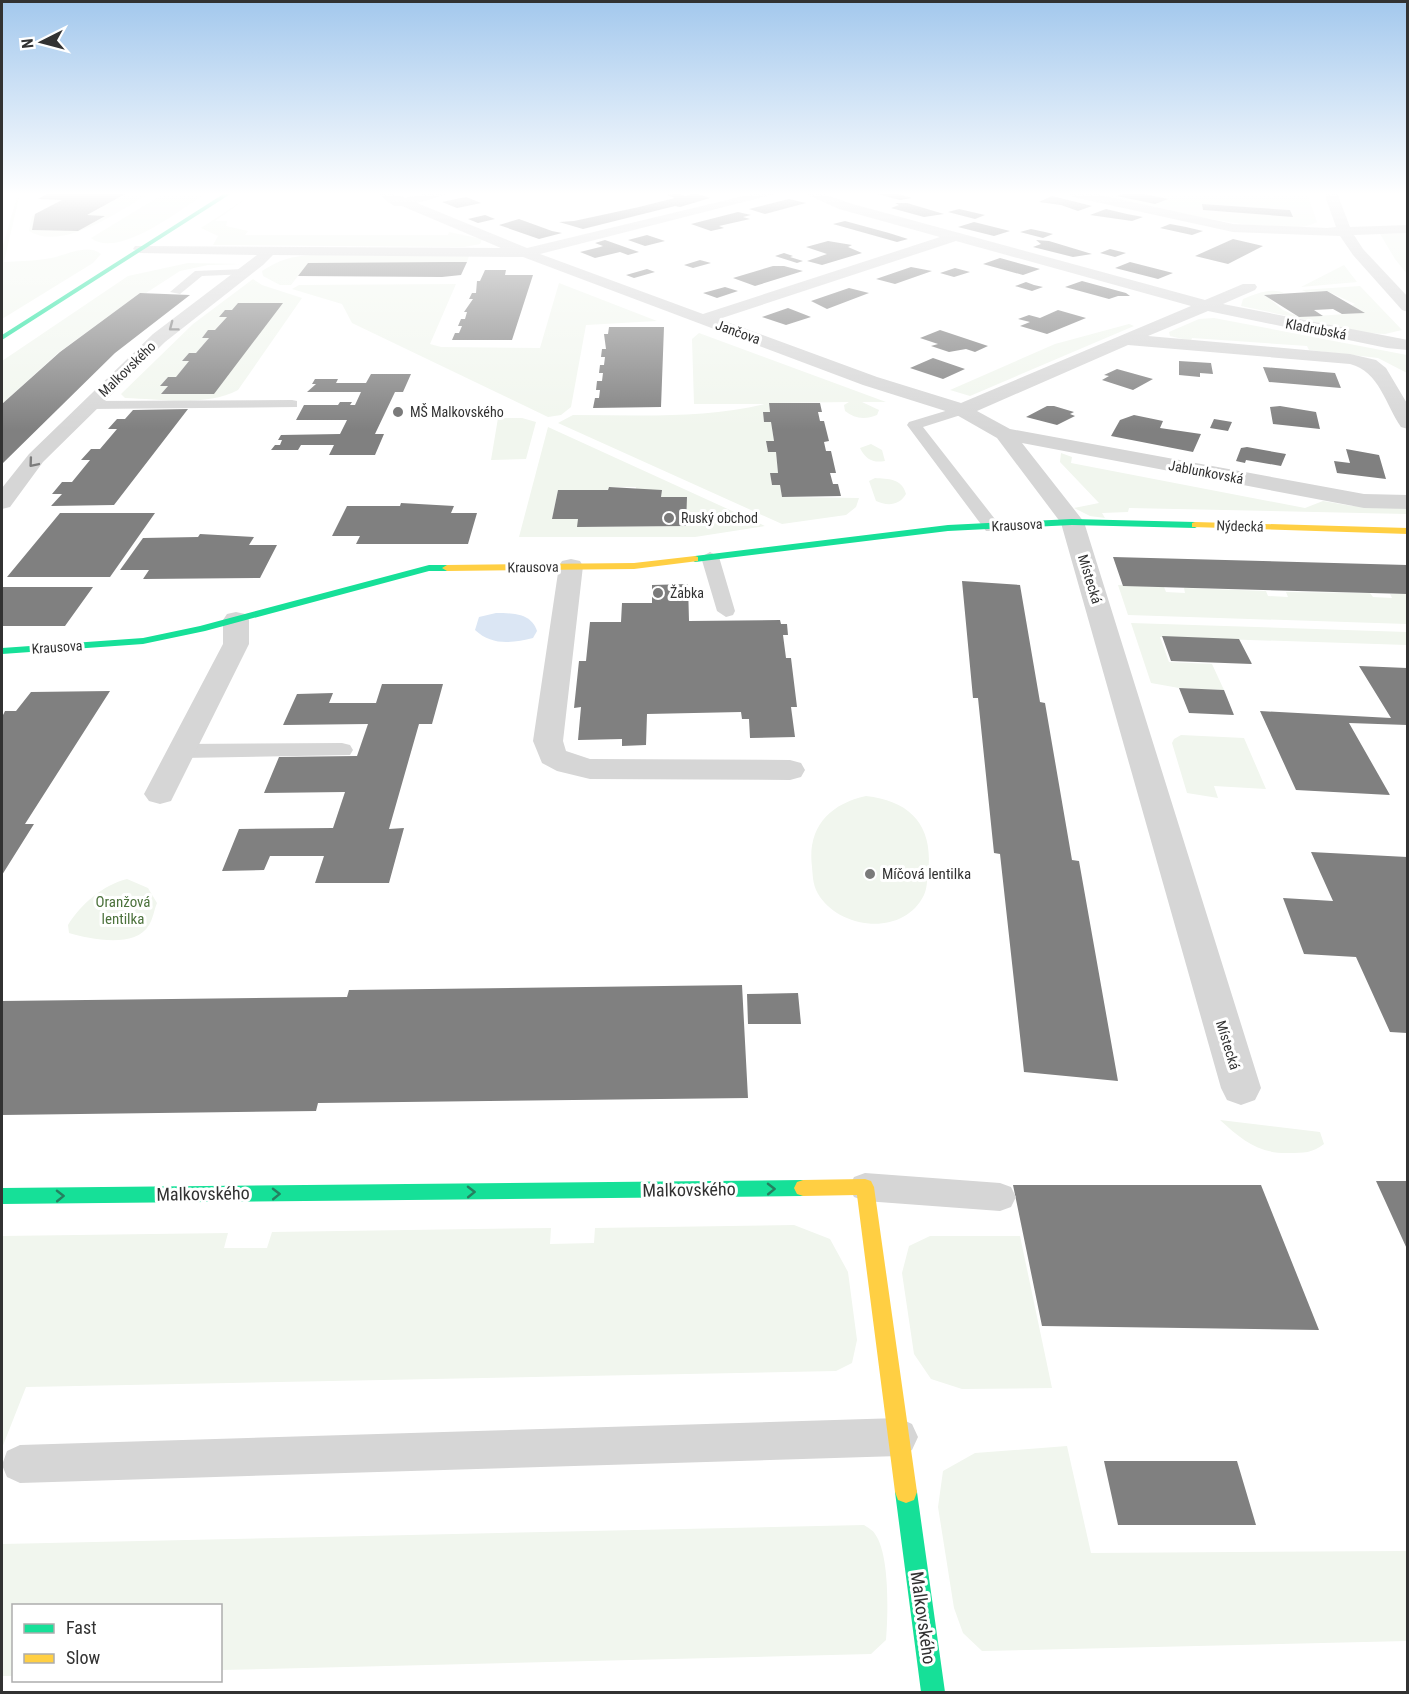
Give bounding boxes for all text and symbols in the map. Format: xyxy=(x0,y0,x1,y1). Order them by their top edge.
north arrow xyxy=(12,12,72,72)
text: N xyxy=(18,38,38,49)
street label: Kladrubská xyxy=(1284,315,1348,343)
street label: Jančova xyxy=(714,317,762,347)
one-way arrow xyxy=(169,320,180,331)
street label: Malkovského xyxy=(95,338,159,400)
place label: MŠ Malkovského xyxy=(410,403,504,420)
marker: MŠ Malkovského xyxy=(391,405,405,419)
one-way arrow xyxy=(29,456,40,467)
street label: Jablunkovská xyxy=(1167,457,1245,487)
place label: Ruský obchod xyxy=(681,510,758,526)
marker: Ruský obchod xyxy=(662,511,676,525)
street label: Krausova xyxy=(991,516,1043,534)
street label: Nýdecká xyxy=(1216,517,1264,535)
street label: Místecká xyxy=(1075,553,1105,605)
street label: Krausova xyxy=(507,559,559,575)
place label: Žabka xyxy=(670,584,704,601)
marker: Žabka xyxy=(651,586,665,600)
street label: Krausova xyxy=(31,637,83,657)
place label: Míčová lentilka xyxy=(882,865,971,883)
marker: Míčová lentilka xyxy=(863,867,877,881)
park label: Oranžová lentilka xyxy=(95,893,151,928)
street label: Místecká xyxy=(1213,1019,1243,1071)
street label: Malkovského xyxy=(642,1178,736,1201)
street label: Malkovského xyxy=(156,1182,250,1205)
one-way arrow xyxy=(766,1183,775,1195)
one-way arrow xyxy=(466,1186,475,1198)
one-way arrow xyxy=(271,1187,280,1200)
one-way arrow xyxy=(55,1190,64,1202)
street label: Malkovského xyxy=(907,1570,940,1666)
legend xyxy=(12,1604,222,1682)
text: Fast xyxy=(66,1617,97,1638)
text: Slow xyxy=(66,1647,101,1668)

